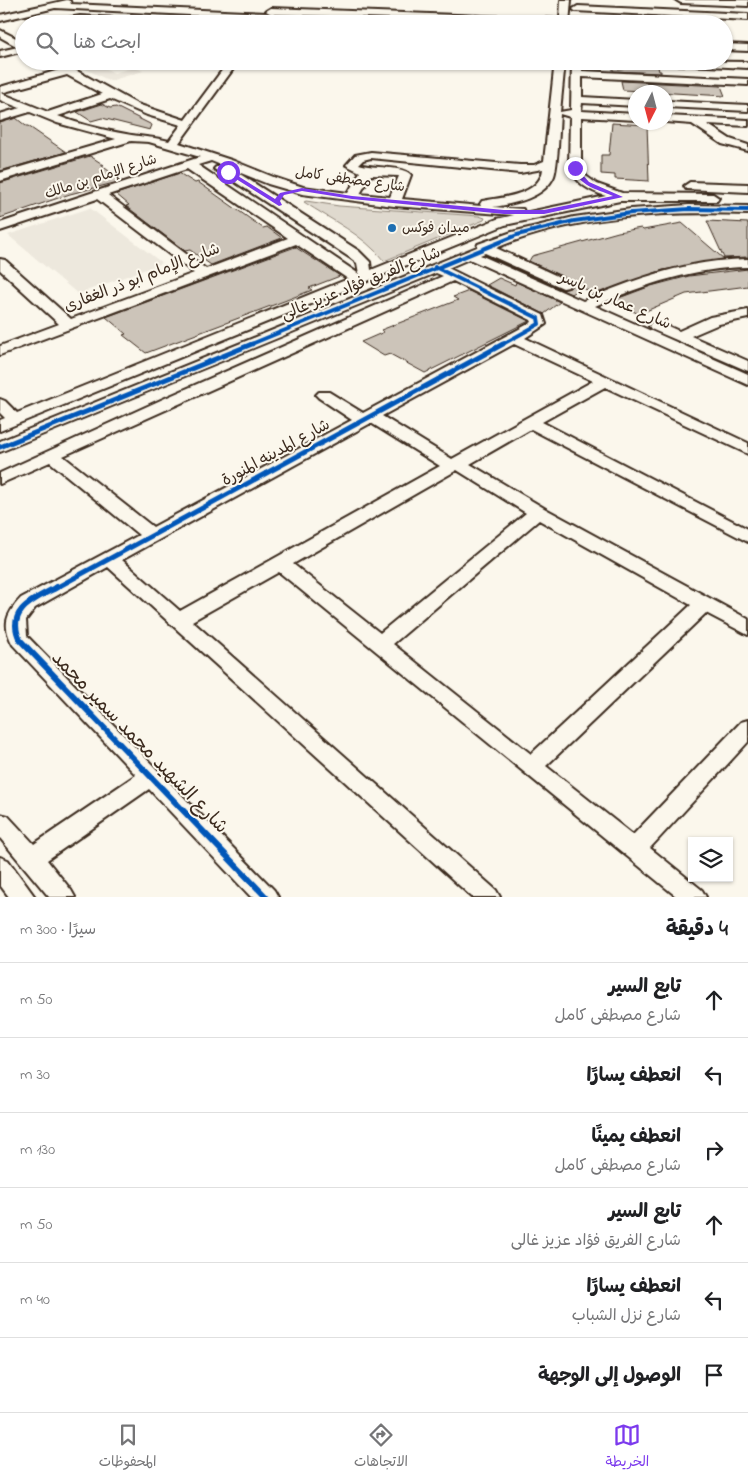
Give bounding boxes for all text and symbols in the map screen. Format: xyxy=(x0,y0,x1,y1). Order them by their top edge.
search box xyxy=(15,15,733,70)
icon: search xyxy=(33,29,61,57)
text: ابحث هنا xyxy=(73,30,141,57)
north arrow xyxy=(628,85,673,130)
street label: شارع الإمام بن مالك xyxy=(42,149,160,205)
route end xyxy=(564,157,587,180)
route start xyxy=(217,161,240,184)
street label: شارع مصطفى كامل xyxy=(294,162,406,198)
place label: ميدان فوكس xyxy=(402,218,470,239)
marker: ميدان فوكس xyxy=(386,222,398,234)
street label: شارع الإمام ابو ذر الغفارى xyxy=(60,237,224,319)
street label: شارع الفريق فؤاد عزيز غالى xyxy=(278,241,444,327)
street label: شارع عمار بن ياسر xyxy=(553,265,675,336)
street label: شارع المدينه المنورة xyxy=(217,413,335,493)
street label: شارع الشهيد محمد سمير محمد xyxy=(44,646,234,840)
map controls xyxy=(688,837,733,882)
button: layers xyxy=(688,837,733,882)
text: 4 دقيقة xyxy=(666,915,728,945)
text: سيرًا · 300 m xyxy=(20,918,96,942)
text: تابع السير xyxy=(609,974,681,1001)
icon: ahead xyxy=(700,986,728,1014)
text: 50 m xyxy=(20,988,53,1012)
text: شارع مصطفى كامل xyxy=(554,1004,681,1028)
icon: left xyxy=(700,1061,728,1089)
text: 30 m xyxy=(20,1063,50,1087)
text: انعطف يسارًا xyxy=(586,1063,681,1090)
text: انعطف يمينًا xyxy=(591,1124,681,1151)
icon: right xyxy=(700,1136,728,1164)
text: 130 m xyxy=(20,1138,55,1162)
text: شارع مصطفى كامل xyxy=(554,1154,681,1178)
text: تابع السير xyxy=(609,1199,681,1226)
icon: ahead xyxy=(700,1211,728,1239)
text: 50 m xyxy=(20,1213,53,1237)
text: شارع الفريق فؤاد عزيز غالى xyxy=(511,1229,681,1253)
text: انعطف يسارًا xyxy=(586,1274,681,1301)
icon: left xyxy=(700,1286,728,1314)
text: 40 m xyxy=(20,1288,50,1312)
text: شارع نزل الشباب xyxy=(572,1304,681,1328)
icon: arrive xyxy=(700,1361,728,1389)
text: الوصول إلى الوجهة xyxy=(538,1363,681,1390)
tab: المحفوظات xyxy=(99,1421,156,1474)
tab: الاتجاهات xyxy=(354,1421,408,1474)
tab: الخريطة xyxy=(606,1421,649,1474)

